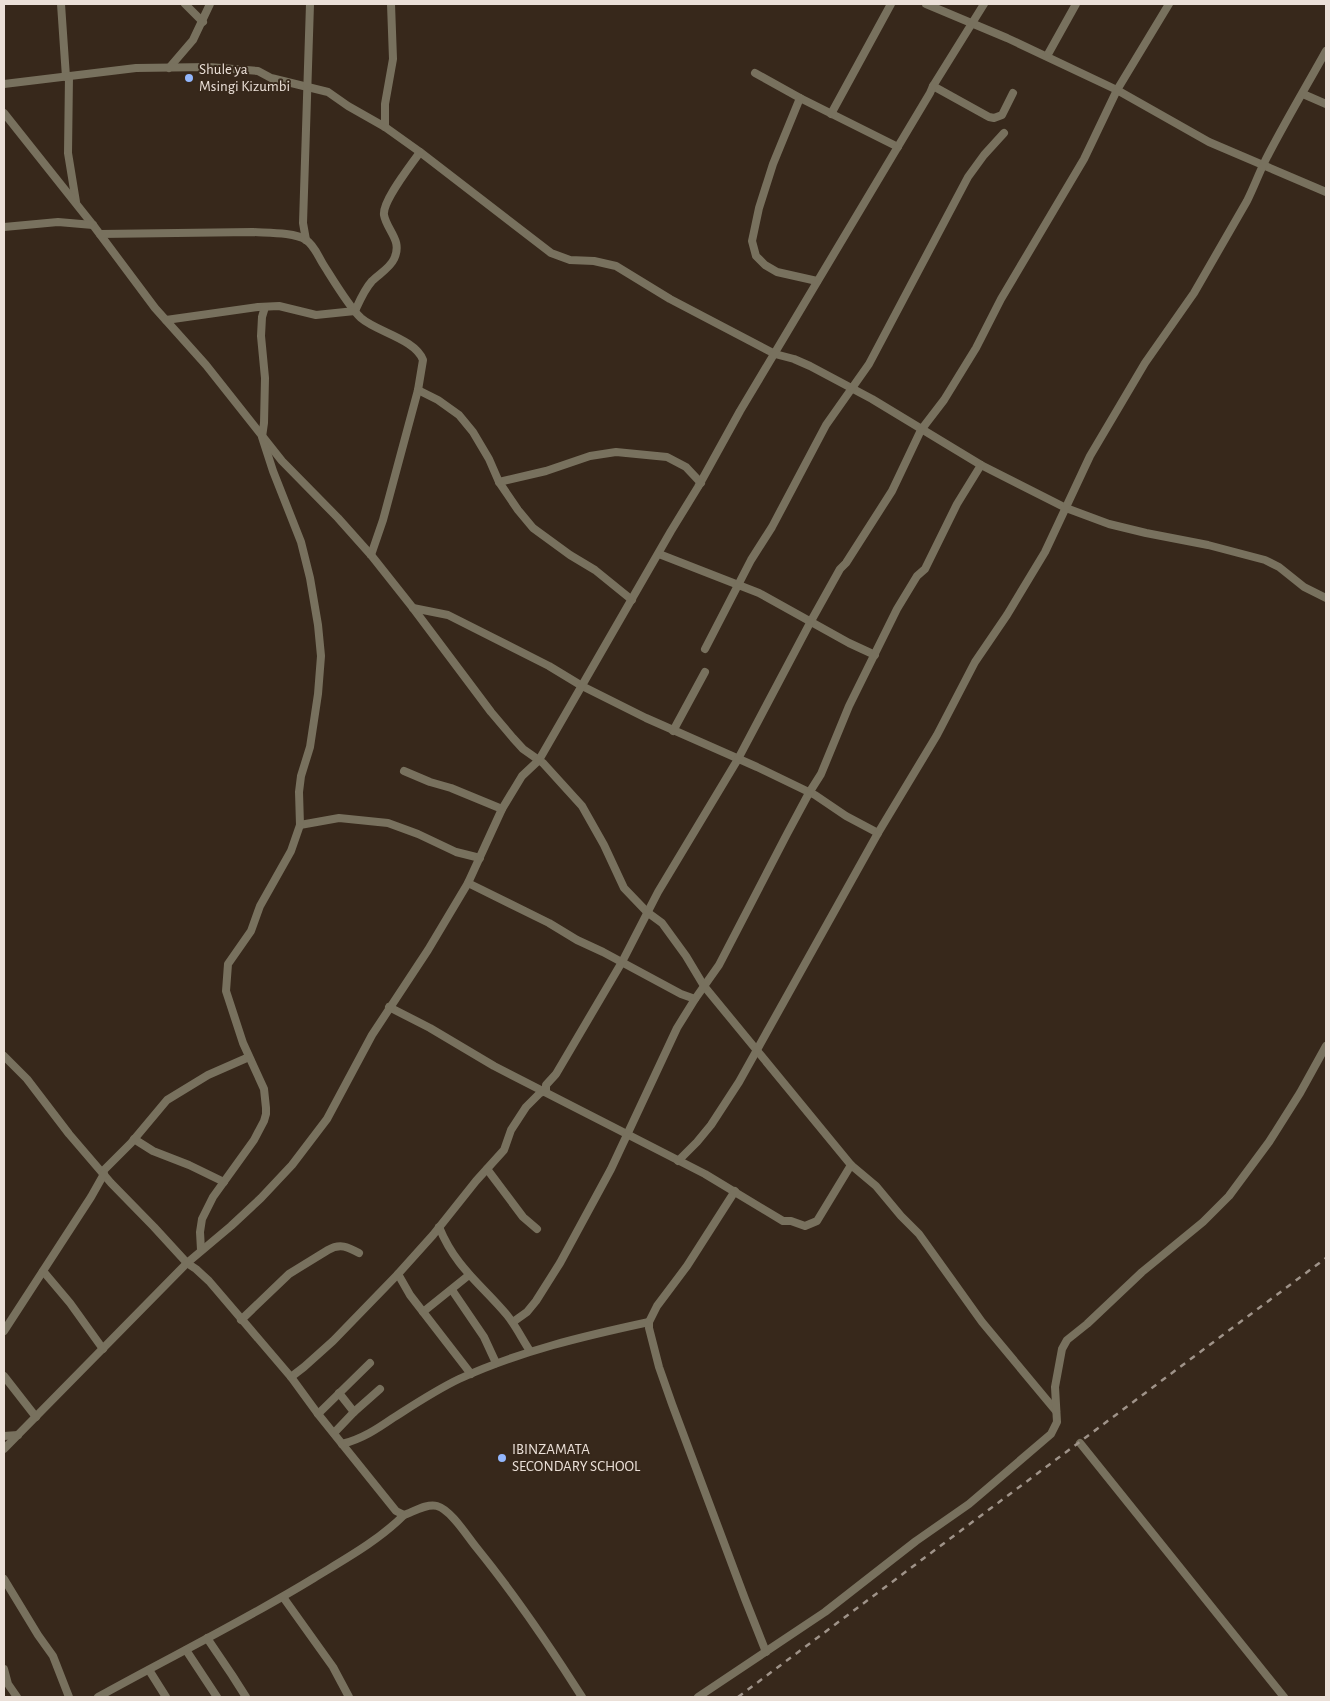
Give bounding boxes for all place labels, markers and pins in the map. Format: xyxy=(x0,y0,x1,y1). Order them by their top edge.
place label: Shule ya Msingi Kizumbi xyxy=(199,62,290,94)
marker: Shule ya Msingi Kizumbi xyxy=(183,72,195,84)
place label: IBINZAMATA SECONDARY SCHOOL xyxy=(512,1442,641,1474)
marker: IBINZAMATA SECONDARY SCHOOL xyxy=(496,1452,508,1464)

